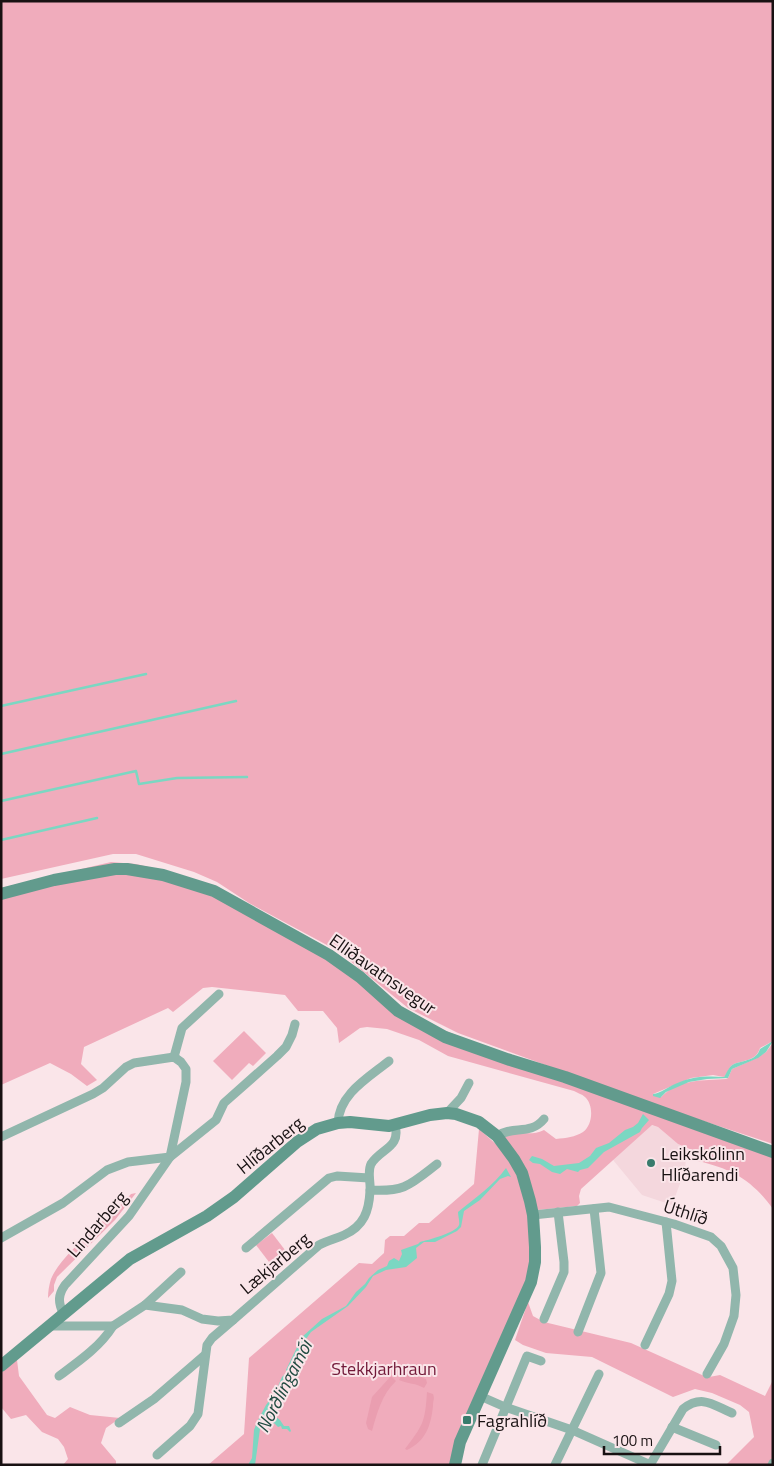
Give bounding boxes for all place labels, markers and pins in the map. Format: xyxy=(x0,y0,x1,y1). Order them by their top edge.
place label: Leikskólinn Hlíðarendi xyxy=(661,1140,745,1188)
marker: Leikskólinn Hlíðarendi xyxy=(645,1157,657,1169)
place label: Fagrahlíð xyxy=(477,1407,547,1434)
marker: Fagrahlíð xyxy=(461,1414,473,1426)

